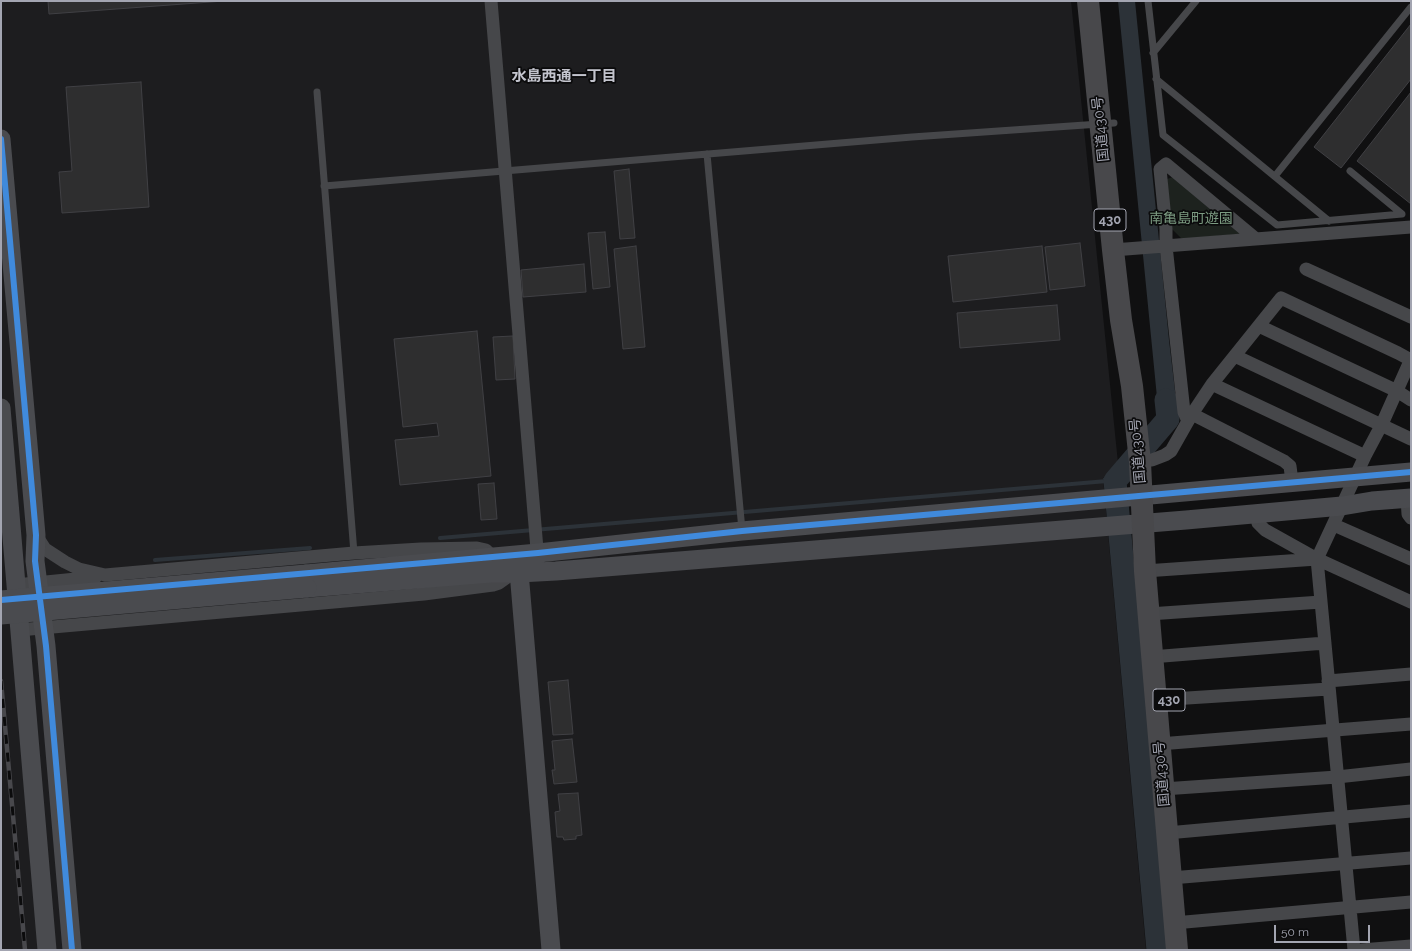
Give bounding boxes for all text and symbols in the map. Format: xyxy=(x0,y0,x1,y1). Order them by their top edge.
district label: 水島西通一丁目 xyxy=(512,67,616,85)
street label: 国道430号 xyxy=(1089,95,1113,163)
road number: 430 xyxy=(1094,209,1126,231)
park label: 南亀島町遊園 xyxy=(1149,211,1233,227)
street label: 国道430号 xyxy=(1127,418,1149,484)
road number: 430 xyxy=(1153,689,1185,711)
street label: 国道430号 xyxy=(1151,741,1173,807)
scale bar xyxy=(1276,917,1372,943)
text: 50 m xyxy=(1281,925,1309,939)

